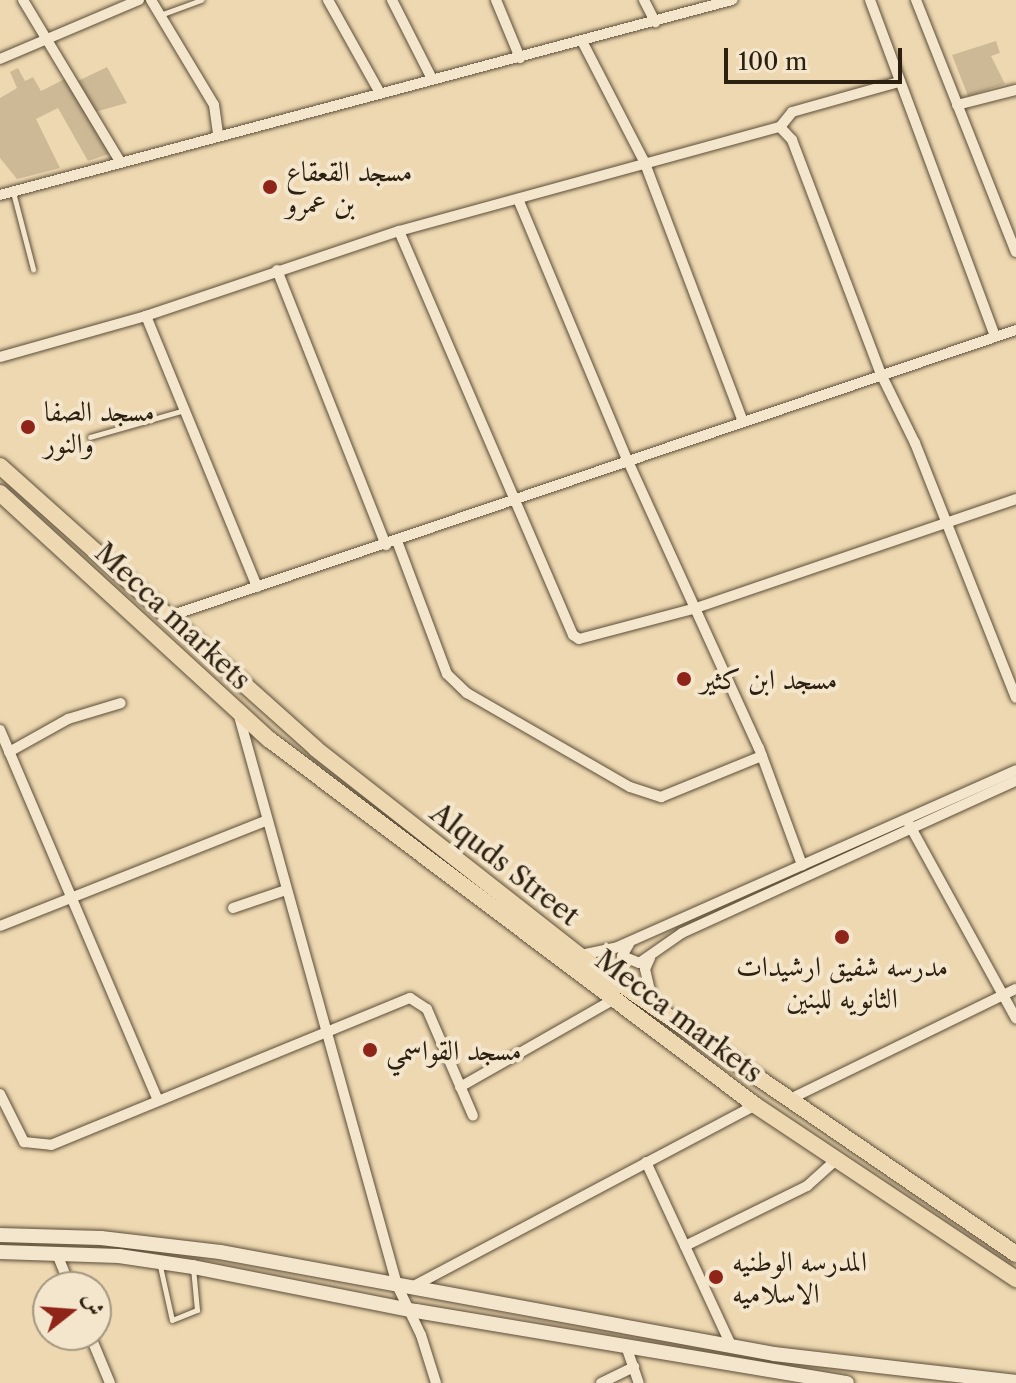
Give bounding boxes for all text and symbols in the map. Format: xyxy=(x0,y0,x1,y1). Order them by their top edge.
scale bar xyxy=(728,32,906,82)
text: 100 m xyxy=(738,47,807,76)
place label: مسجد القعقاع بن عمرو xyxy=(286,154,412,220)
marker: مسجد القعقاع بن عمرو xyxy=(261,178,279,196)
place label: مسجد الصفا والنور xyxy=(44,394,155,460)
marker: مسجد الصفا والنور xyxy=(19,418,37,436)
street label: Mecca markets xyxy=(88,535,258,697)
place label: مسجد ابن كثير xyxy=(700,662,838,696)
marker: مسجد ابن كثير xyxy=(675,670,693,688)
street label: Alquds Street xyxy=(424,796,586,932)
marker: مدرسه شفيق ارشيدات الثانويه للبنين xyxy=(833,928,851,946)
street label: Mecca markets xyxy=(589,942,769,1090)
place label: مدرسه شفيق ارشيدات الثانويه للبنين xyxy=(736,949,948,1015)
place label: مسجد القواسمي xyxy=(386,1033,522,1067)
marker: مسجد القواسمي xyxy=(361,1041,379,1059)
place label: المدرسه الوطنيه الاسلاميه xyxy=(732,1244,867,1310)
marker: المدرسه الوطنيه الاسلاميه xyxy=(707,1268,725,1286)
north arrow xyxy=(32,1271,112,1351)
text: ش xyxy=(77,1290,110,1319)

